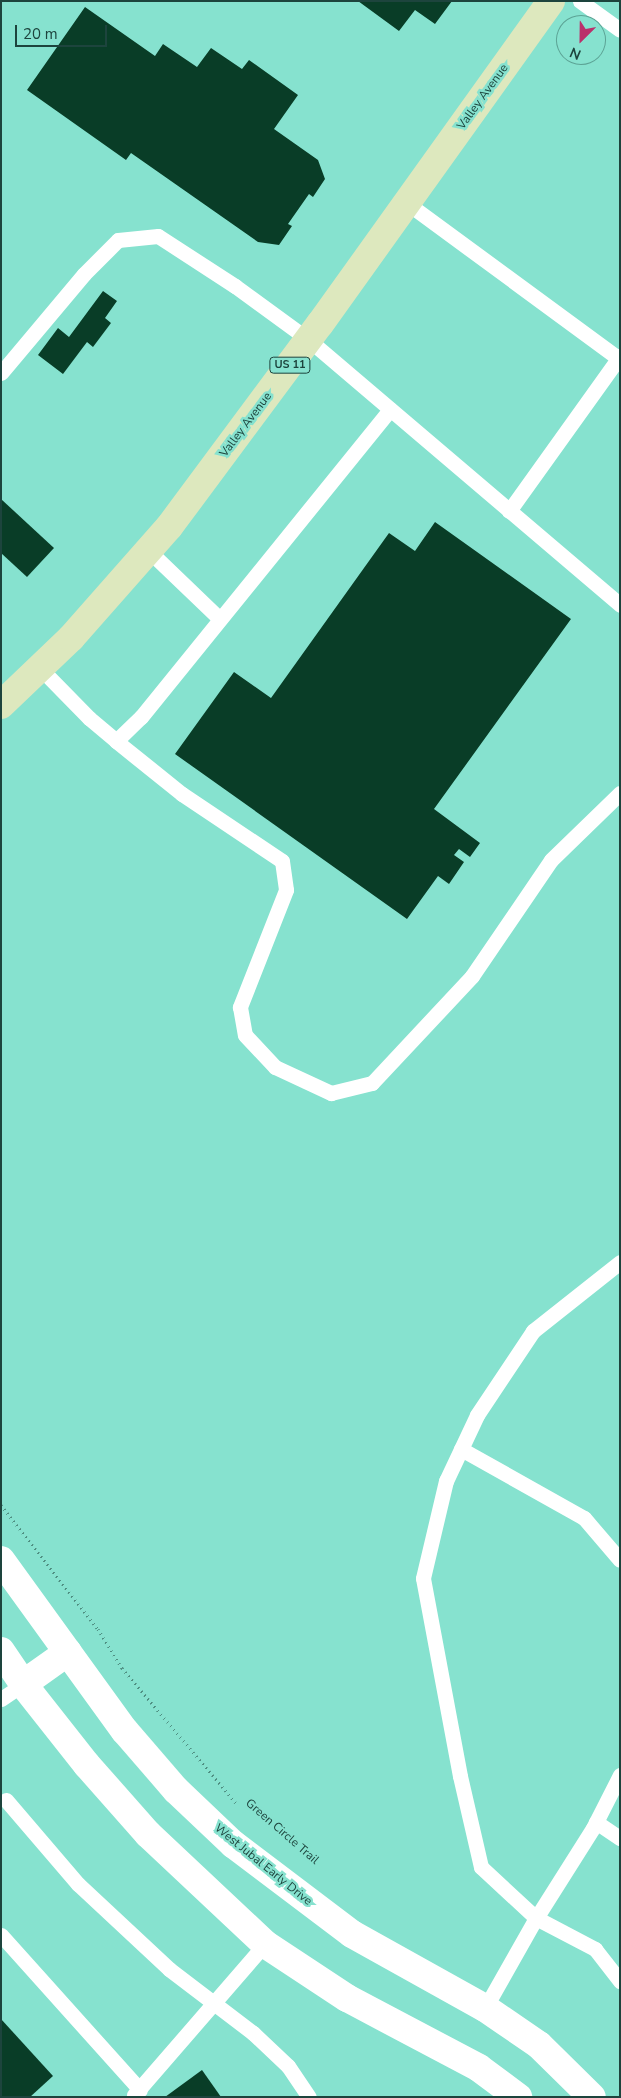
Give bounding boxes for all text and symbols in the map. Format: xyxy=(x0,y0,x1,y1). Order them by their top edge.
scale bar xyxy=(18,15,110,47)
north arrow xyxy=(556,15,606,65)
text: 20 m xyxy=(23,24,58,44)
text: N xyxy=(567,43,584,64)
street label: Valley Avenue xyxy=(454,61,512,133)
road number: US 11 xyxy=(269,356,311,374)
street label: Valley Avenue xyxy=(217,390,275,460)
street label: Green Circle Trail xyxy=(242,1796,322,1868)
street label: West Jubal Early Drive xyxy=(211,1821,315,1909)

